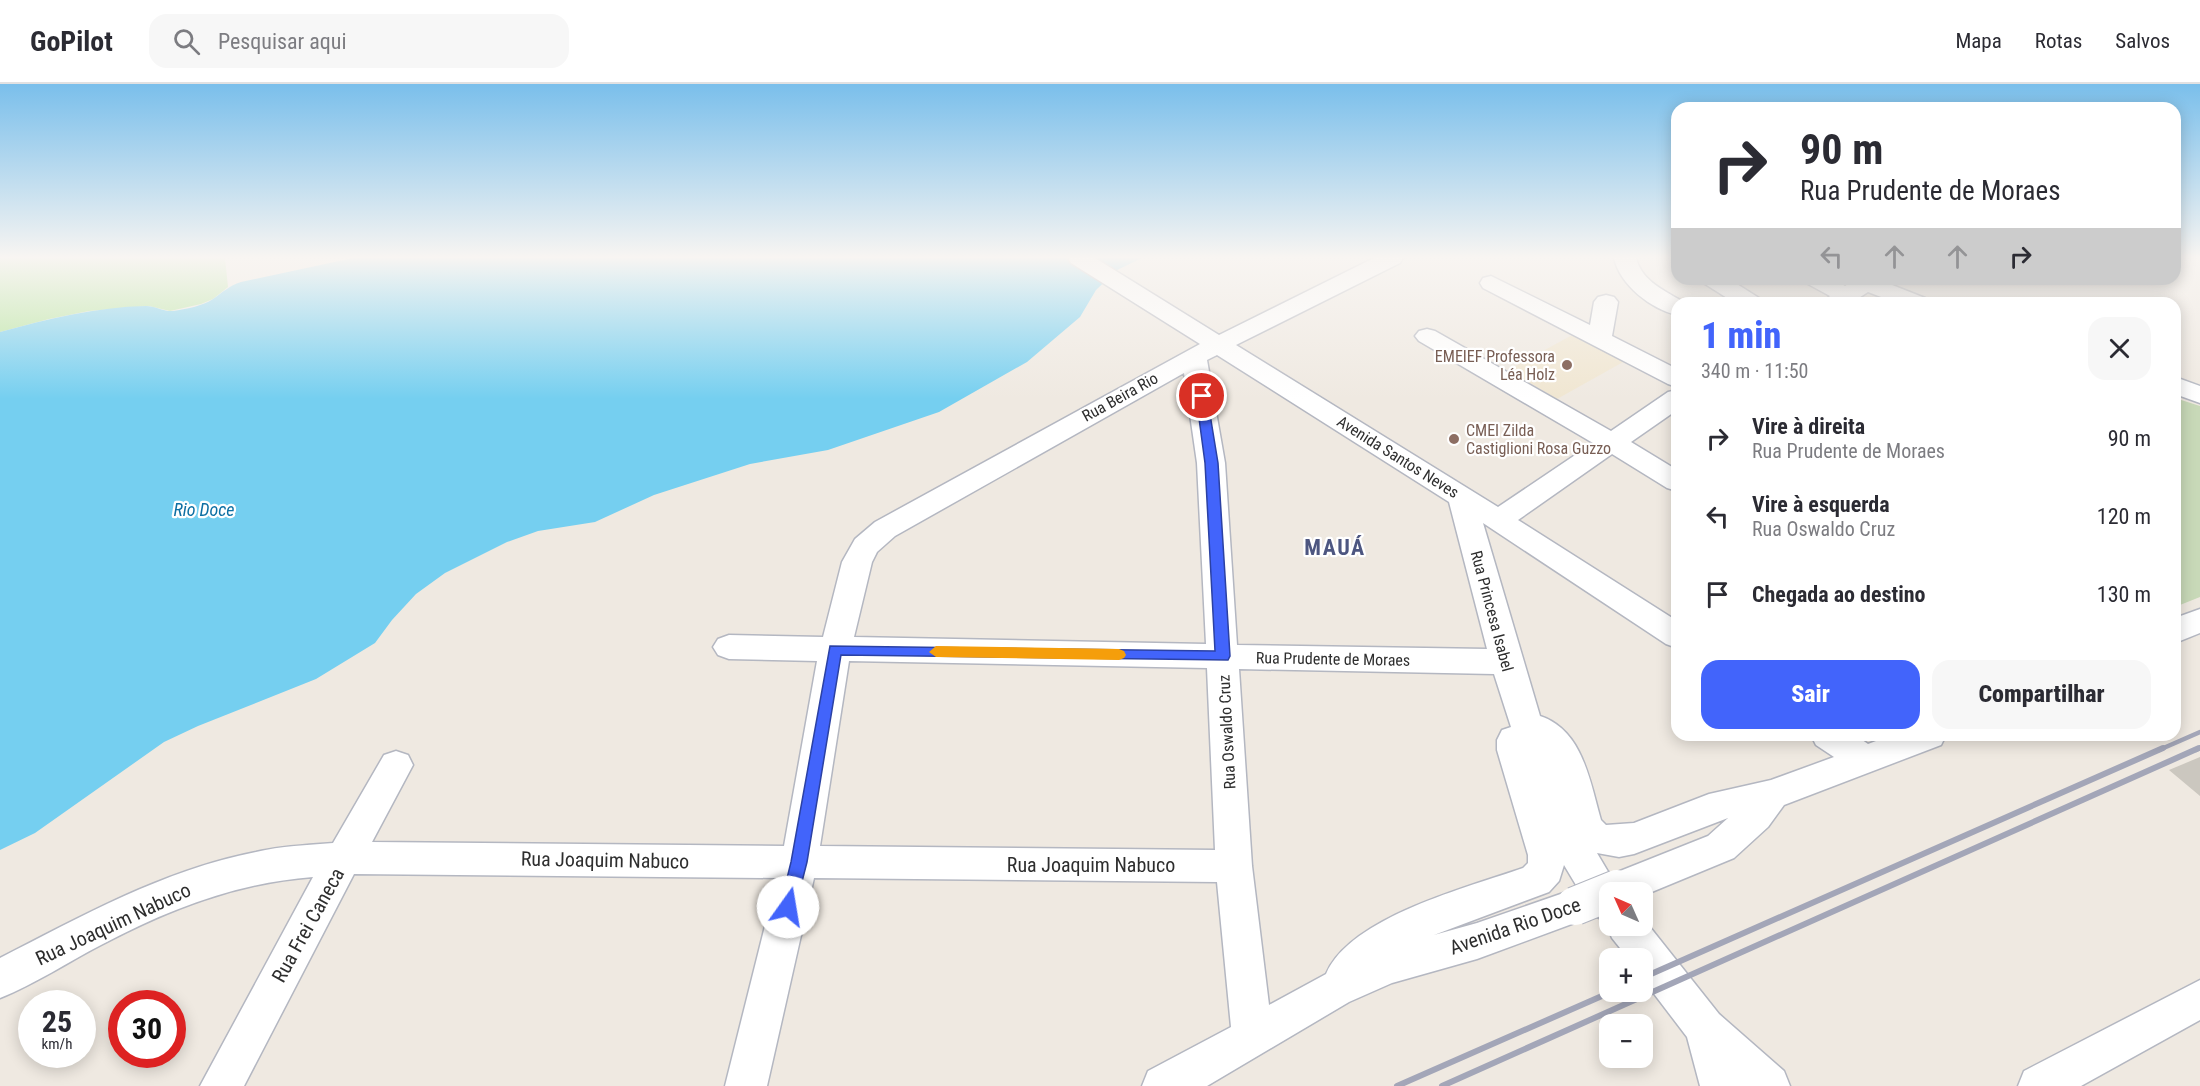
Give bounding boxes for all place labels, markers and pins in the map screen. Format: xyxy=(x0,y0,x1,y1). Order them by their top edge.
place label: EMEIEF Professora Léa Holz xyxy=(1435,347,1555,384)
marker: EMEIEF Professora Léa Holz xyxy=(1560,358,1574,372)
pin xyxy=(1176,370,1227,421)
place label: CMEI Zilda Castiglioni Rosa Guzzo xyxy=(1466,421,1611,458)
marker: CMEI Zilda Castiglioni Rosa Guzzo xyxy=(1447,432,1461,446)

